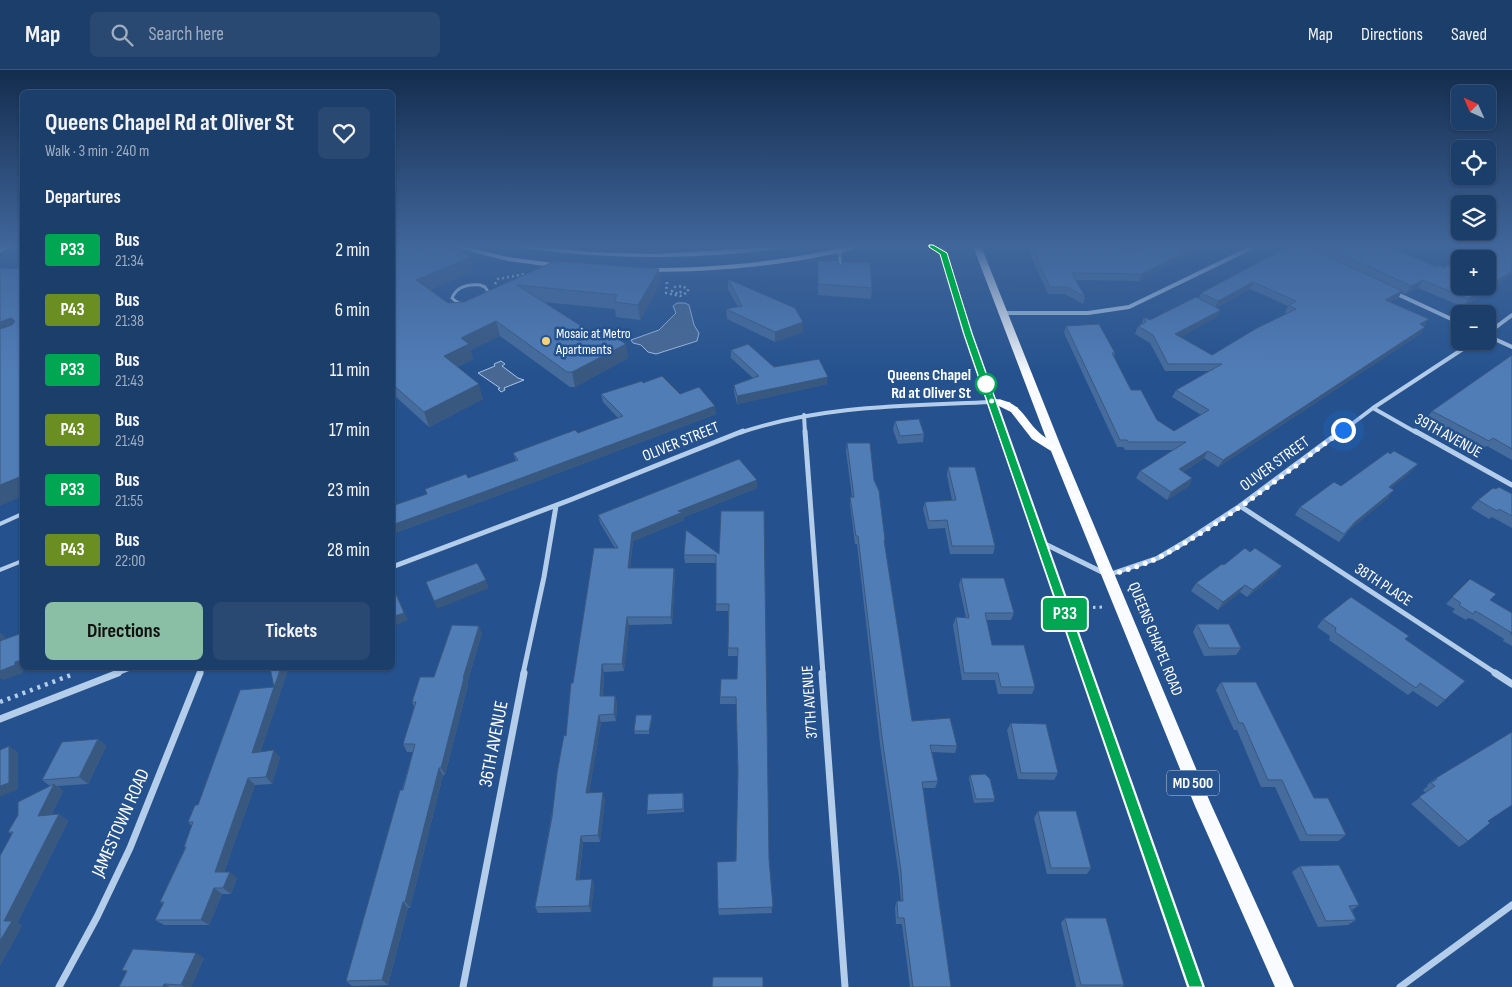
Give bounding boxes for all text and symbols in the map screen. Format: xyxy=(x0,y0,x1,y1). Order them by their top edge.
search box xyxy=(90,12,440,57)
text: Map xyxy=(25,20,60,49)
icon: search xyxy=(108,21,136,49)
text: Search here xyxy=(148,23,224,46)
text: Map xyxy=(1308,24,1333,45)
text: Directions xyxy=(1361,24,1423,45)
text: Saved xyxy=(1451,24,1487,45)
north arrow xyxy=(1451,85,1496,130)
map controls xyxy=(1451,85,1496,350)
button: heart xyxy=(318,107,370,159)
text: Queens Chapel Rd at Oliver St xyxy=(45,108,294,137)
button: locate xyxy=(1451,140,1496,185)
text: Walk · 3 min · 240 m xyxy=(45,142,149,161)
text: Departures xyxy=(45,186,121,209)
button: layers xyxy=(1451,195,1496,240)
text: Bus xyxy=(115,229,140,252)
text: P33 xyxy=(60,239,85,260)
text: 2 min xyxy=(335,239,370,262)
button: + xyxy=(1451,250,1496,295)
text: 21:34 xyxy=(115,252,144,271)
text: Bus xyxy=(115,289,140,312)
text: P43 xyxy=(60,299,85,320)
text: 6 min xyxy=(335,299,370,322)
button: − xyxy=(1451,305,1496,350)
text: 21:38 xyxy=(115,312,144,331)
place label: Mosaic at Metro Apartments xyxy=(555,325,631,358)
marker: Mosaic at Metro Apartments xyxy=(540,335,552,347)
text: Bus xyxy=(115,349,140,372)
text: P33 xyxy=(60,359,85,380)
text: 11 min xyxy=(330,359,370,382)
place label: Queens Chapel Rd at Oliver St xyxy=(887,366,971,403)
text: 21:43 xyxy=(115,372,144,391)
marker: Queens Chapel Rd at Oliver St xyxy=(975,373,997,395)
text: Bus xyxy=(115,409,140,432)
street label: 39TH AVENUE xyxy=(1411,410,1485,462)
street label: OLIVER STREET xyxy=(640,418,723,466)
your location xyxy=(1331,418,1356,443)
text: P43 xyxy=(60,419,85,440)
text: 17 min xyxy=(329,419,370,442)
text: 21:49 xyxy=(115,432,144,451)
street label: OLIVER STREET xyxy=(1237,432,1314,496)
text: Bus xyxy=(115,469,140,492)
text: P33 xyxy=(60,479,85,500)
text: 23 min xyxy=(327,479,370,502)
text: 21:55 xyxy=(115,492,143,511)
text: Bus xyxy=(115,529,140,552)
text: P43 xyxy=(60,539,85,560)
text: 28 min xyxy=(327,539,370,562)
text: 22:00 xyxy=(115,552,145,571)
street label: 38TH PLACE xyxy=(1351,559,1415,611)
street label: QUEENS CHAPEL ROAD xyxy=(1124,579,1186,699)
line badge: P33 xyxy=(1036,598,1094,630)
button: Directions xyxy=(45,602,203,660)
button: Tickets xyxy=(213,602,370,660)
text: P33 xyxy=(1053,603,1077,624)
street label: 37TH AVENUE xyxy=(798,665,822,739)
street label: 36TH AVENUE xyxy=(474,699,514,789)
street label: JAMESTOWN ROAD xyxy=(86,765,155,882)
road number: MD 500 xyxy=(1167,770,1219,796)

